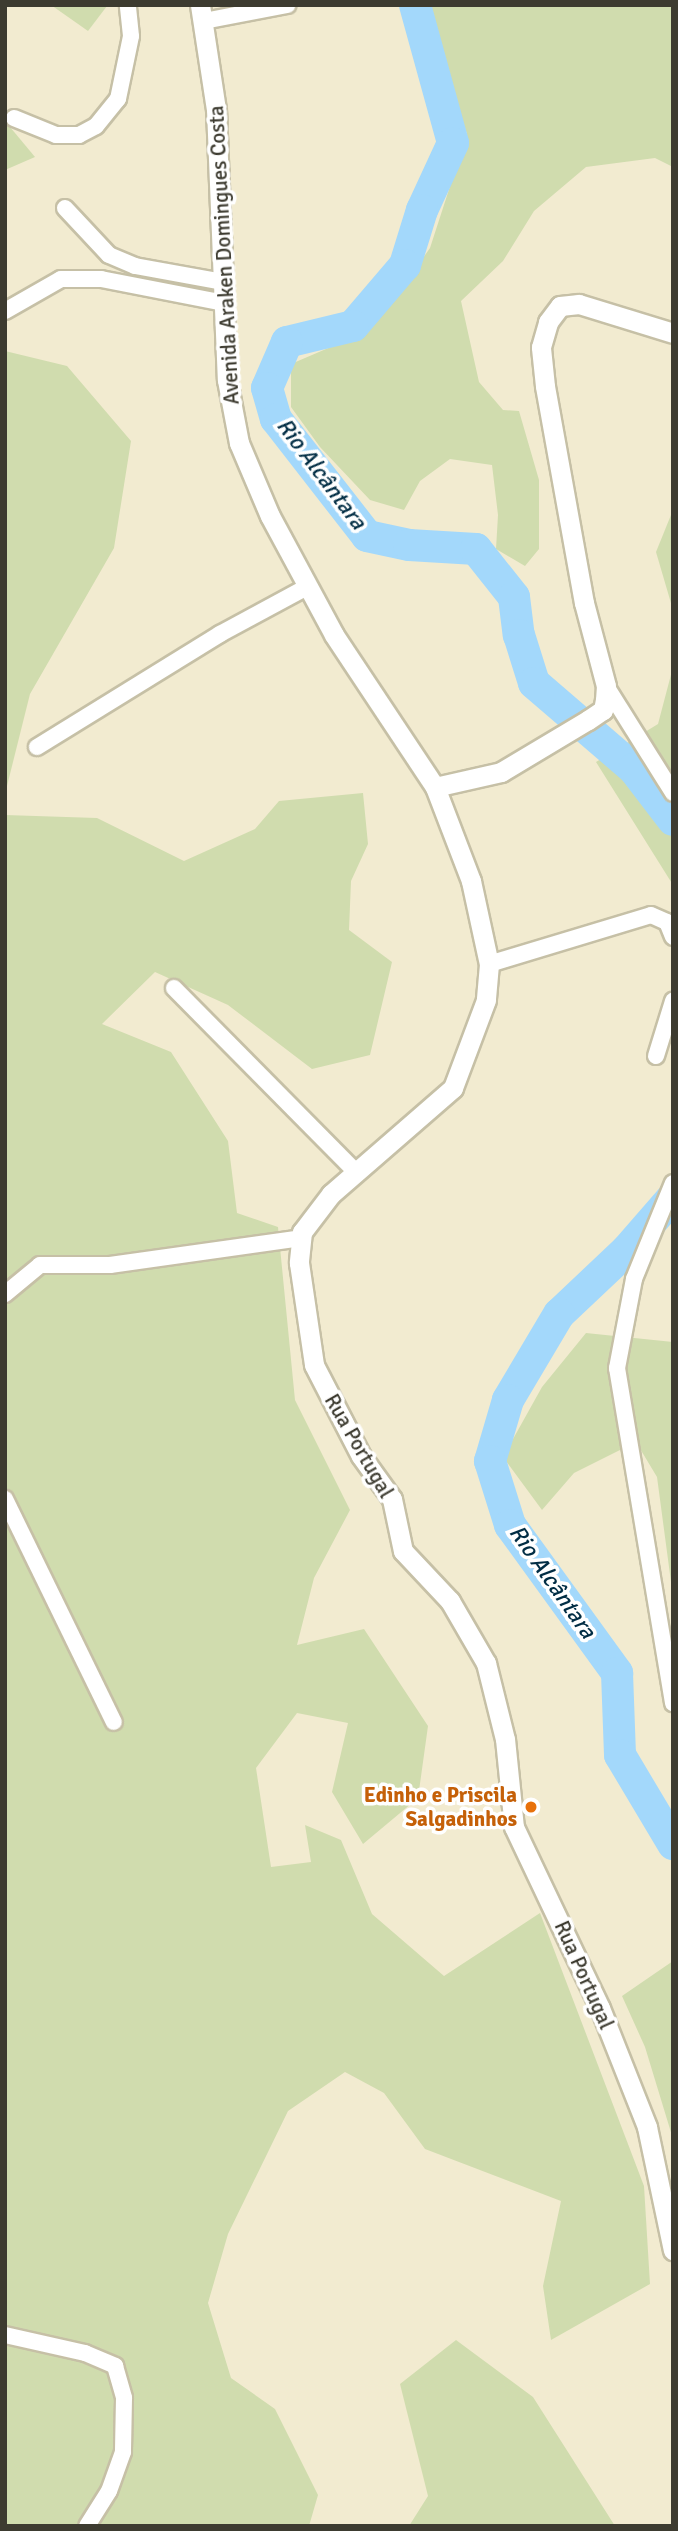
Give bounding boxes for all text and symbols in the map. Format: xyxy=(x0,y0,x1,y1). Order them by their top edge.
street label: Avenida Araken Domingues Costa xyxy=(204,105,244,405)
water label: Rio Alcântara xyxy=(270,413,372,535)
street label: Rua Portugal xyxy=(319,1389,399,1503)
water label: Rio Alcântara xyxy=(503,1520,601,1644)
place label: Edinho e Priscila Salgadinhos xyxy=(364,1782,517,1832)
marker: Edinho e Priscila Salgadinhos xyxy=(523,1799,539,1815)
street label: Rua Portugal xyxy=(549,1917,619,2033)

